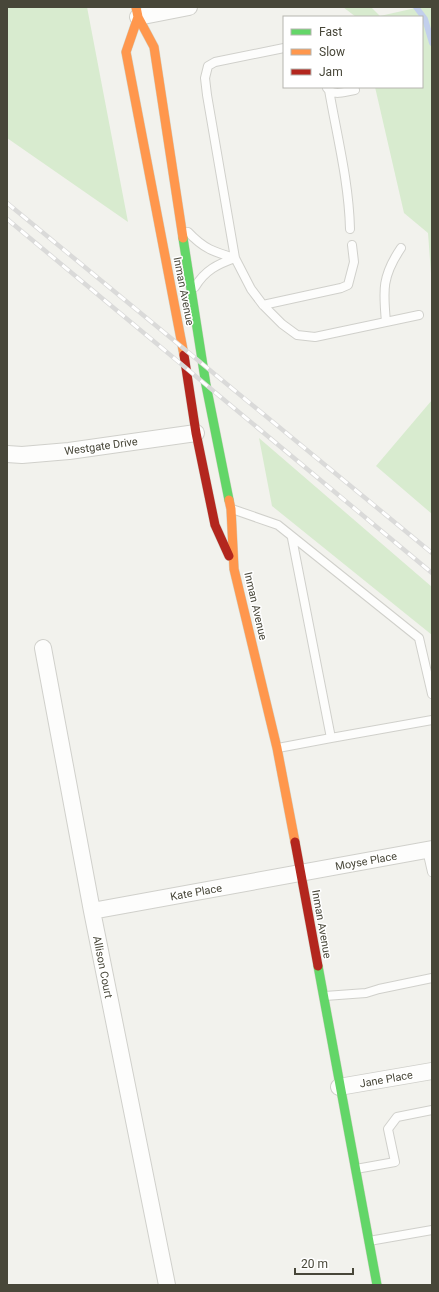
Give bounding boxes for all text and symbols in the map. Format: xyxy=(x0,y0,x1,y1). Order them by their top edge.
legend xyxy=(283,16,423,88)
text: Fast xyxy=(319,25,342,39)
text: Slow xyxy=(319,45,345,59)
text: Jam xyxy=(319,65,343,79)
street label: Inman Avenue xyxy=(170,256,197,327)
street label: Westgate Drive xyxy=(64,435,139,458)
street label: Inman Avenue xyxy=(241,571,270,642)
street label: Moyse Place xyxy=(334,850,398,873)
street label: Kate Place xyxy=(169,882,223,903)
street label: Inman Avenue xyxy=(309,889,334,960)
street label: Allison Court xyxy=(90,935,115,1000)
street label: Jane Place xyxy=(358,1068,414,1091)
scale bar xyxy=(295,1250,353,1276)
text: 20 m xyxy=(301,1257,328,1271)

